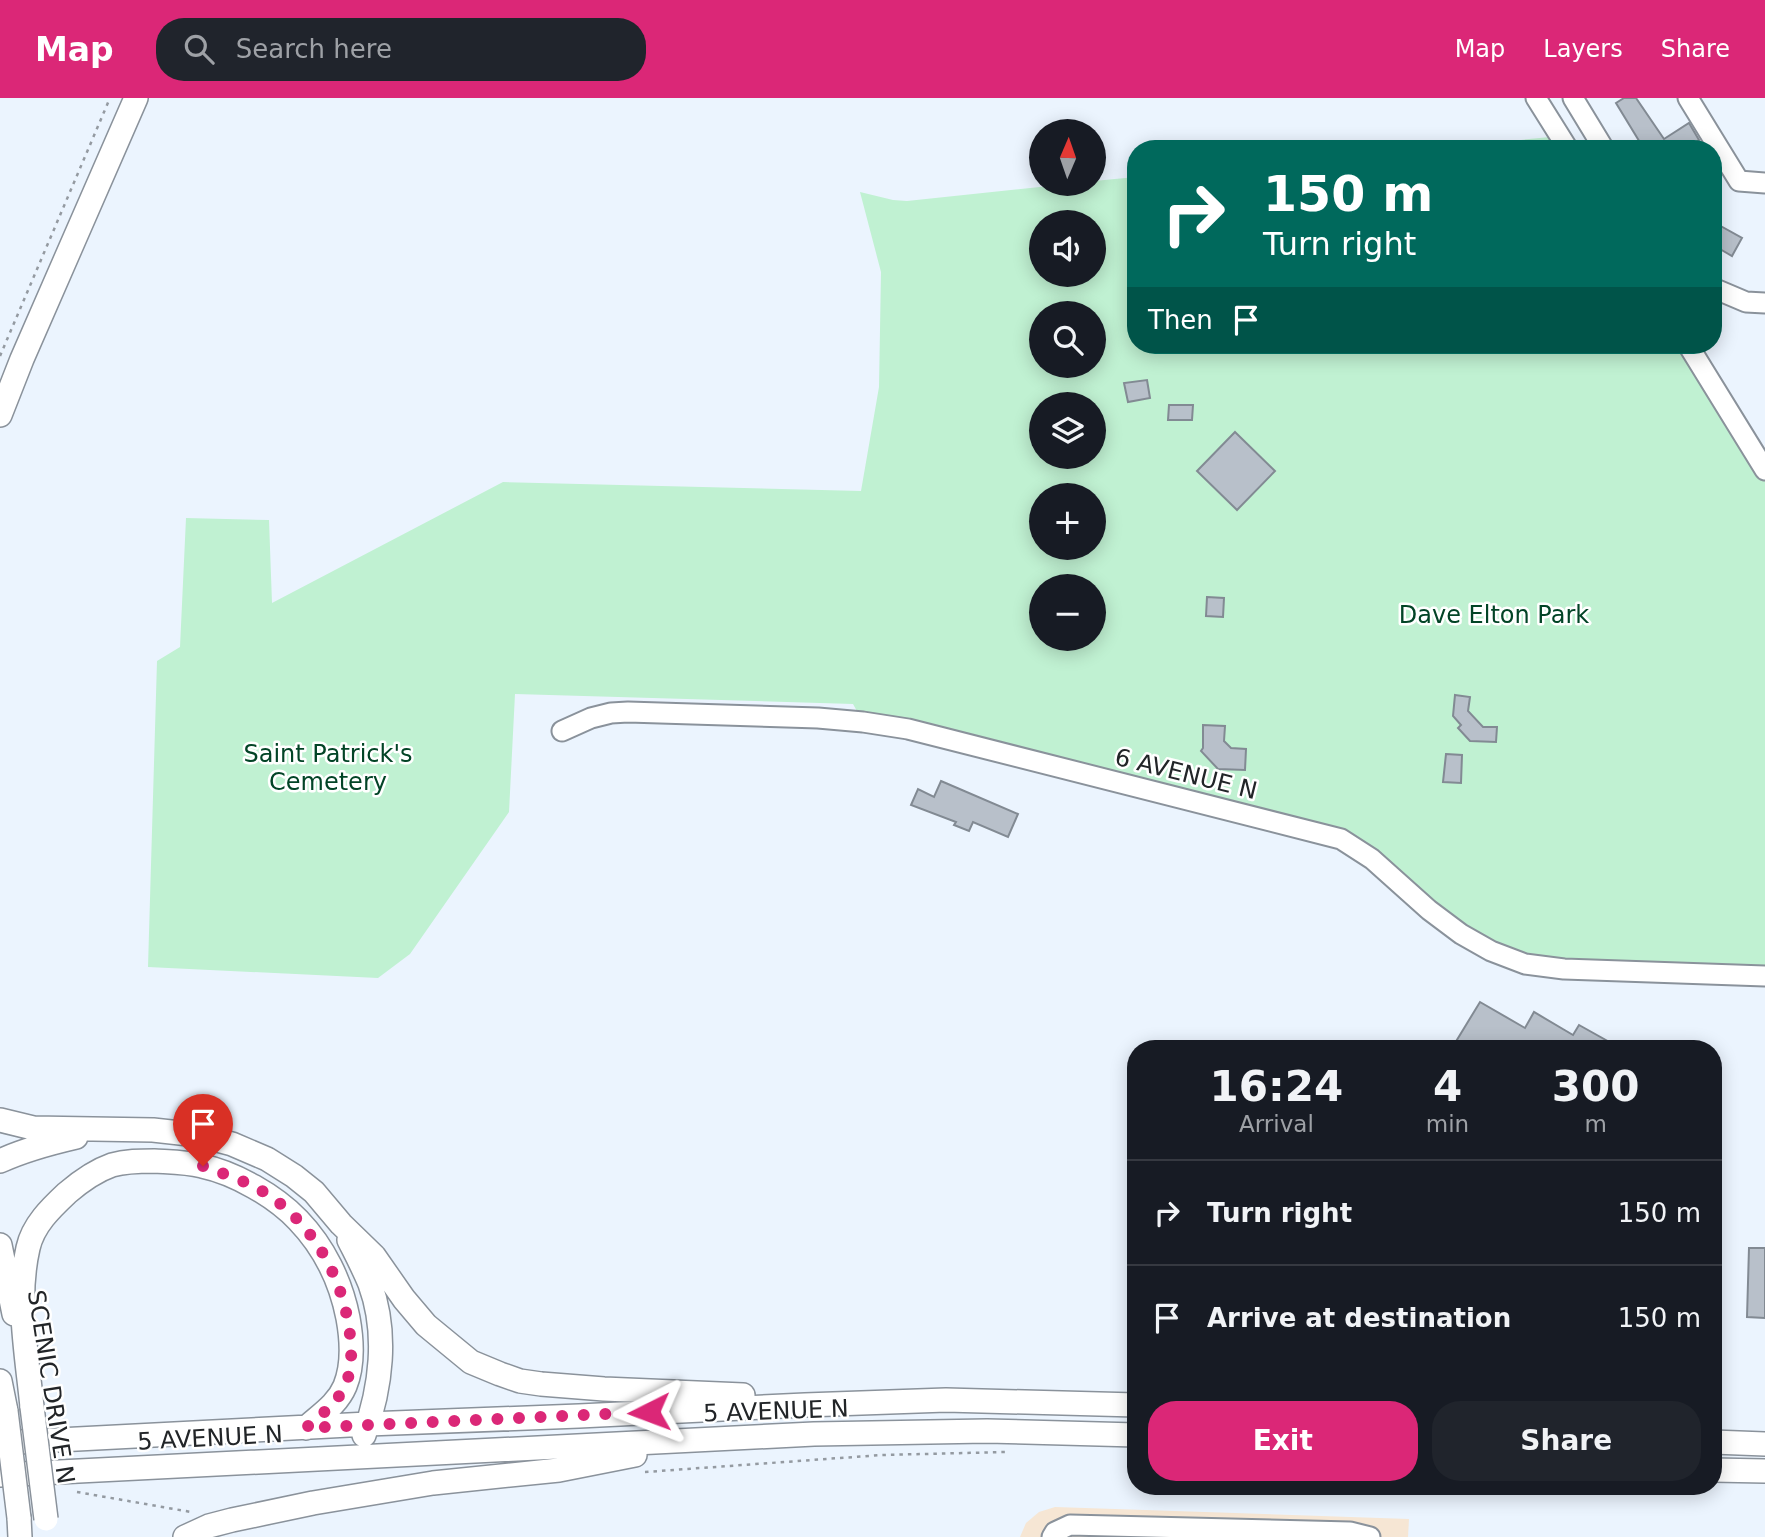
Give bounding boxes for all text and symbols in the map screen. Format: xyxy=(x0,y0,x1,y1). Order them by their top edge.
search box xyxy=(156,18,646,81)
text: Map xyxy=(35,30,114,69)
icon: search xyxy=(180,30,218,68)
text: Search here xyxy=(236,34,392,64)
text: Map xyxy=(1455,35,1505,63)
text: Layers xyxy=(1543,35,1623,63)
text: Share xyxy=(1661,35,1730,63)
north arrow xyxy=(1029,119,1106,196)
map controls xyxy=(1029,119,1106,651)
text: 150 m xyxy=(1263,166,1433,223)
icon: right xyxy=(1148,168,1239,259)
button: sound xyxy=(1029,210,1106,287)
text: Turn right xyxy=(1263,225,1416,263)
button: search xyxy=(1029,301,1106,378)
icon: arrive xyxy=(1227,301,1265,339)
text: Then xyxy=(1148,305,1213,335)
button: layers xyxy=(1029,392,1106,469)
button: + xyxy=(1029,483,1106,560)
button: − xyxy=(1029,574,1106,651)
park label: Dave Elton Park xyxy=(1399,601,1589,629)
park label: Saint Patrick's Cemetery xyxy=(243,740,413,796)
street label: 6 AVENUE N xyxy=(1112,743,1260,805)
text: 16:24 xyxy=(1210,1062,1343,1111)
text: 4 xyxy=(1433,1062,1462,1111)
text: 300 xyxy=(1552,1062,1639,1111)
pin xyxy=(173,1094,233,1166)
icon: arrive xyxy=(184,1105,222,1143)
text: Arrival xyxy=(1239,1111,1314,1137)
text: min xyxy=(1426,1111,1469,1137)
text: m xyxy=(1584,1111,1607,1137)
icon: right xyxy=(1148,1194,1186,1232)
text: Turn right xyxy=(1207,1198,1352,1228)
text: 150 m xyxy=(1618,1198,1701,1228)
street label: SCENIC DRIVE N xyxy=(22,1288,80,1486)
icon: arrive xyxy=(1148,1299,1186,1337)
text: Arrive at destination xyxy=(1207,1303,1511,1333)
text: 150 m xyxy=(1618,1303,1701,1333)
position arrow xyxy=(612,1375,686,1449)
street label: 5 AVENUE N xyxy=(703,1394,849,1428)
button: Exit xyxy=(1148,1401,1418,1481)
button: Share xyxy=(1432,1401,1701,1481)
street label: 5 AVENUE N xyxy=(137,1420,283,1456)

